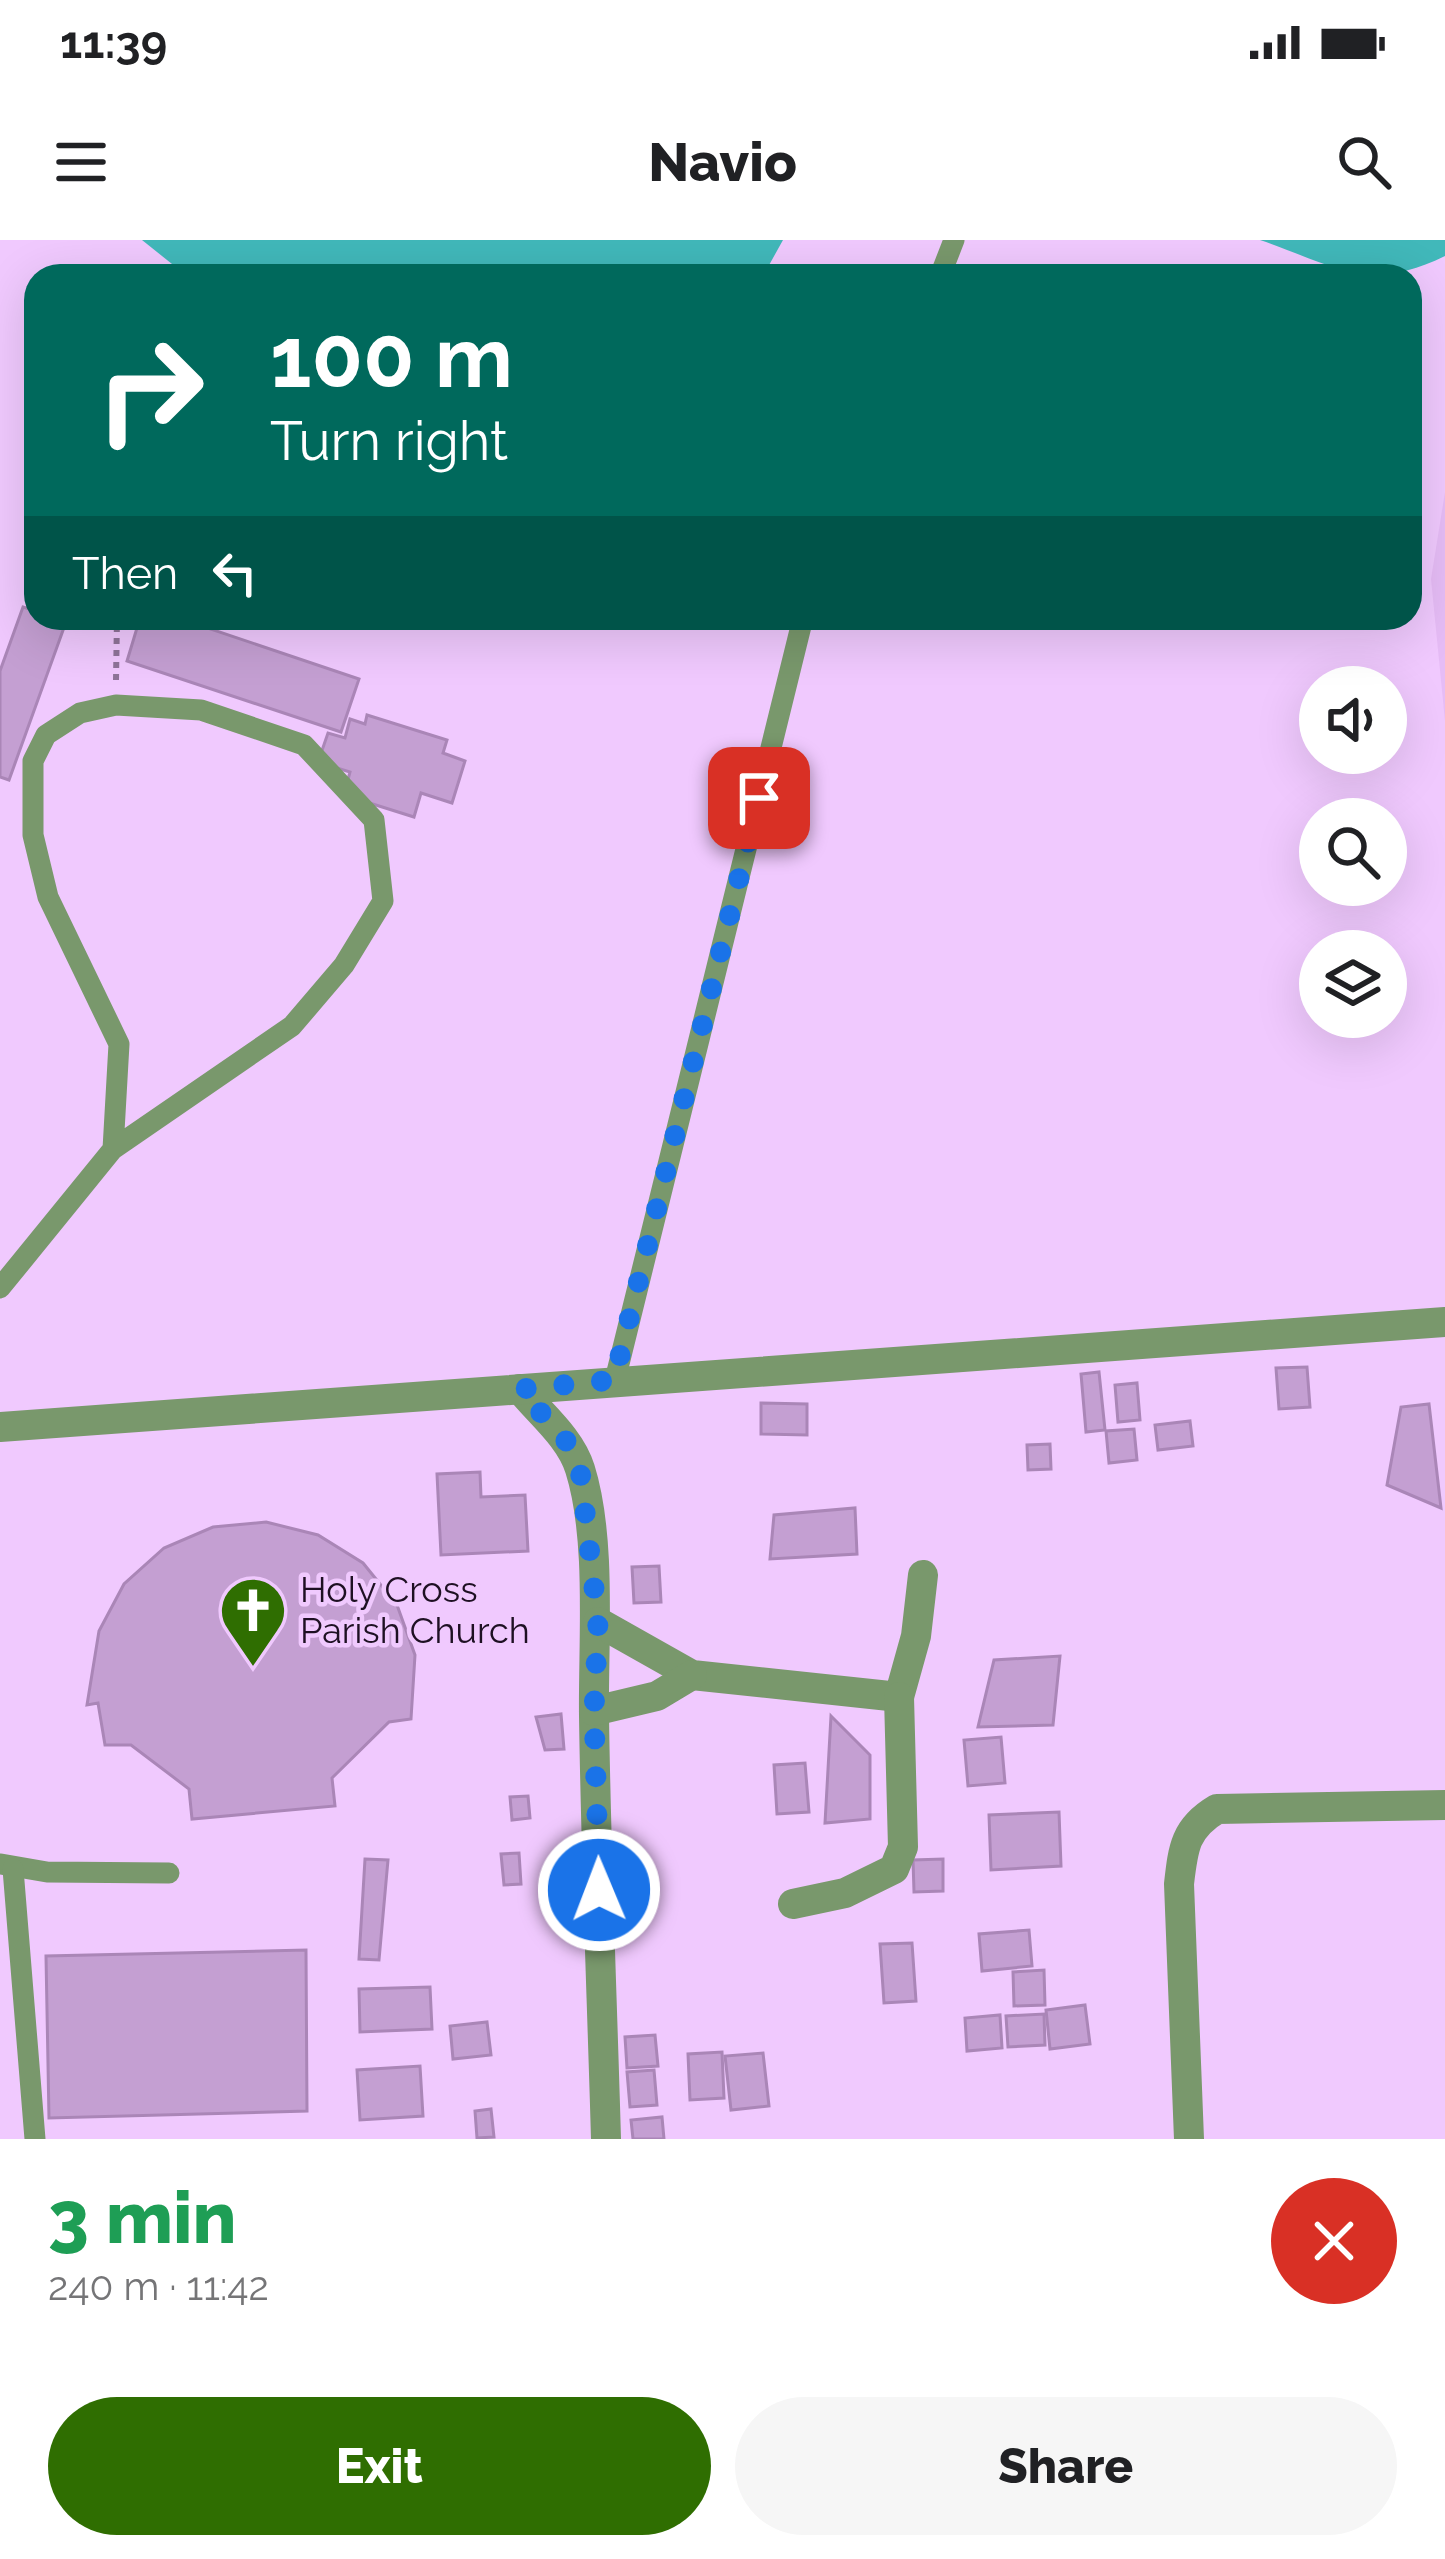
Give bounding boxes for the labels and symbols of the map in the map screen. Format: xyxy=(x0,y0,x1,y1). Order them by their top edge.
pin xyxy=(708,747,810,849)
place label: Holy Cross Parish Church xyxy=(300,1568,530,1651)
church icon: Holy Cross Parish Church xyxy=(218,1575,288,1669)
position arrow xyxy=(536,1827,662,1953)

